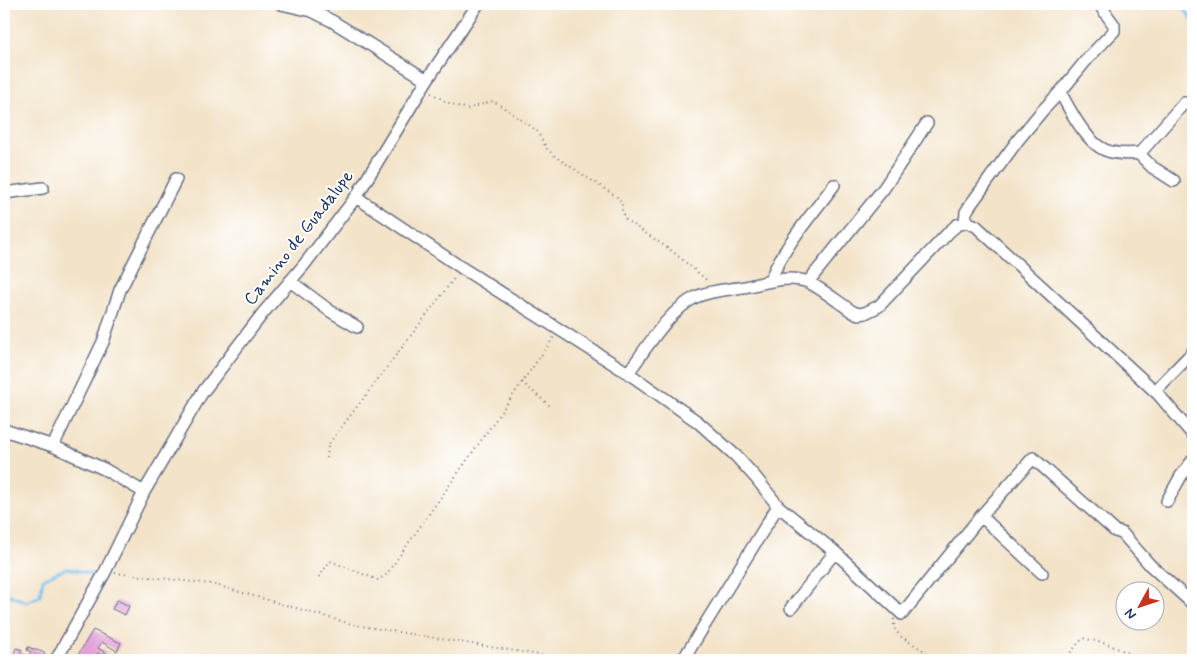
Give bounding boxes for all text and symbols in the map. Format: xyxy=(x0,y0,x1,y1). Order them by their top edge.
street label: Camino de Guadalupe xyxy=(239,165,359,311)
north arrow xyxy=(1114,582,1164,632)
text: N xyxy=(1121,604,1141,623)

